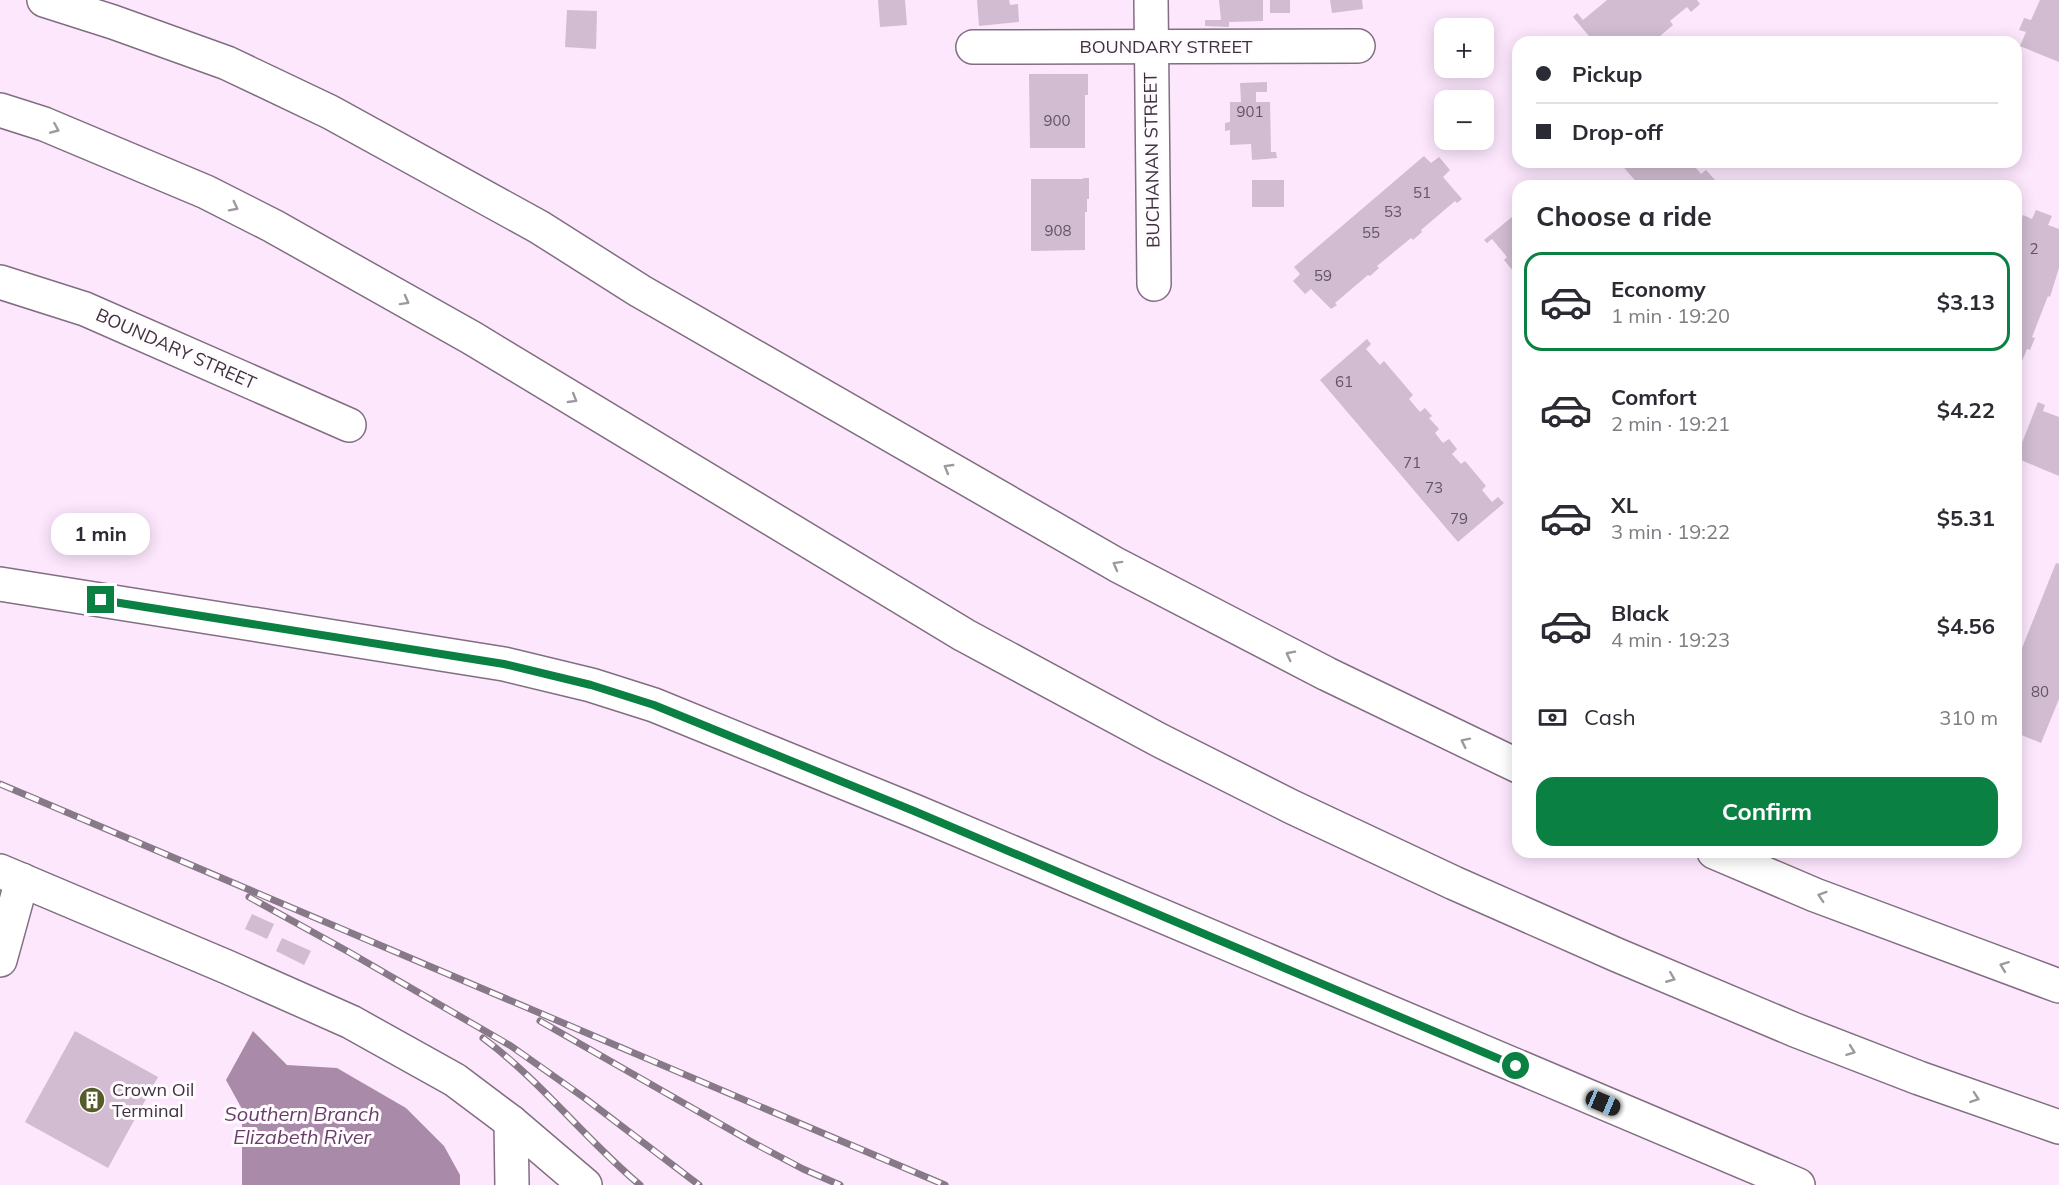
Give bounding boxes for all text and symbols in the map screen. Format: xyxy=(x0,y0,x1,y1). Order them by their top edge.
map controls xyxy=(1434,18,1494,150)
button: + xyxy=(1434,18,1494,78)
street label: BOUNDARY STREET xyxy=(1079,35,1253,58)
text: Pickup xyxy=(1572,60,1642,88)
street label: BUCHANAN STREET xyxy=(1138,72,1165,248)
button: − xyxy=(1434,90,1494,150)
house number: 901 xyxy=(1236,102,1264,121)
house number: 900 xyxy=(1043,111,1071,130)
text: Drop-off xyxy=(1572,118,1663,146)
one-way arrow xyxy=(49,122,60,134)
house number: 51 xyxy=(1413,183,1431,202)
one-way arrow xyxy=(228,199,239,211)
text: Choose a ride xyxy=(1536,199,1712,233)
house number: 53 xyxy=(1384,202,1402,221)
house number: 908 xyxy=(1044,221,1072,240)
house number: 55 xyxy=(1362,223,1380,242)
house number: 2 xyxy=(2029,239,2039,258)
house number: 59 xyxy=(1314,266,1332,285)
icon: car xyxy=(1539,275,1593,329)
text: Economy xyxy=(1611,275,1706,303)
text: $3.13 xyxy=(1937,288,1995,316)
one-way arrow xyxy=(399,293,409,305)
street label: BOUNDARY STREET xyxy=(92,303,260,394)
text: 1 min · 19:20 xyxy=(1611,303,1730,328)
house number: 61 xyxy=(1335,372,1353,391)
icon: car xyxy=(1539,383,1593,437)
text: Comfort xyxy=(1611,383,1697,411)
one-way arrow xyxy=(567,392,577,404)
text: $4.22 xyxy=(1937,396,1995,424)
text: 2 min · 19:21 xyxy=(1611,411,1730,436)
house number: 71 xyxy=(1403,453,1421,472)
one-way arrow xyxy=(944,464,954,475)
house number: 73 xyxy=(1425,478,1443,497)
icon: car xyxy=(1539,491,1593,545)
text: XL xyxy=(1611,491,1638,519)
text: $5.31 xyxy=(1937,504,1995,532)
house number: 79 xyxy=(1450,509,1468,528)
callout: 1 min xyxy=(51,513,150,555)
text: 3 min · 19:22 xyxy=(1611,519,1730,544)
text: 1 min xyxy=(74,521,127,546)
one-way arrow xyxy=(1113,561,1123,572)
route end xyxy=(87,586,114,613)
icon: car xyxy=(1539,599,1593,653)
text: Black xyxy=(1611,599,1669,627)
text: $4.56 xyxy=(1937,612,1995,640)
text: 4 min · 19:23 xyxy=(1611,627,1730,652)
one-way arrow xyxy=(1286,651,1296,662)
house number: 80 xyxy=(2031,682,2049,701)
icon: cash xyxy=(1536,701,1569,734)
text: Cash xyxy=(1584,703,1636,731)
text: 310 m xyxy=(1939,705,1998,730)
one-way arrow xyxy=(1460,737,1471,749)
button: Confirm xyxy=(1536,777,1998,846)
one-way arrow xyxy=(1817,891,1828,904)
one-way arrow xyxy=(1999,961,2010,973)
one-way arrow xyxy=(1665,971,1676,983)
one-way arrow xyxy=(1845,1044,1856,1056)
route start xyxy=(1502,1052,1529,1079)
place label: Crown Oil Terminal xyxy=(112,1078,194,1122)
building icon: Crown Oil Terminal xyxy=(77,1085,107,1115)
car xyxy=(1583,1088,1623,1118)
one-way arrow xyxy=(1969,1090,1980,1103)
water label: Southern Branch Elizabeth River xyxy=(224,1101,380,1149)

